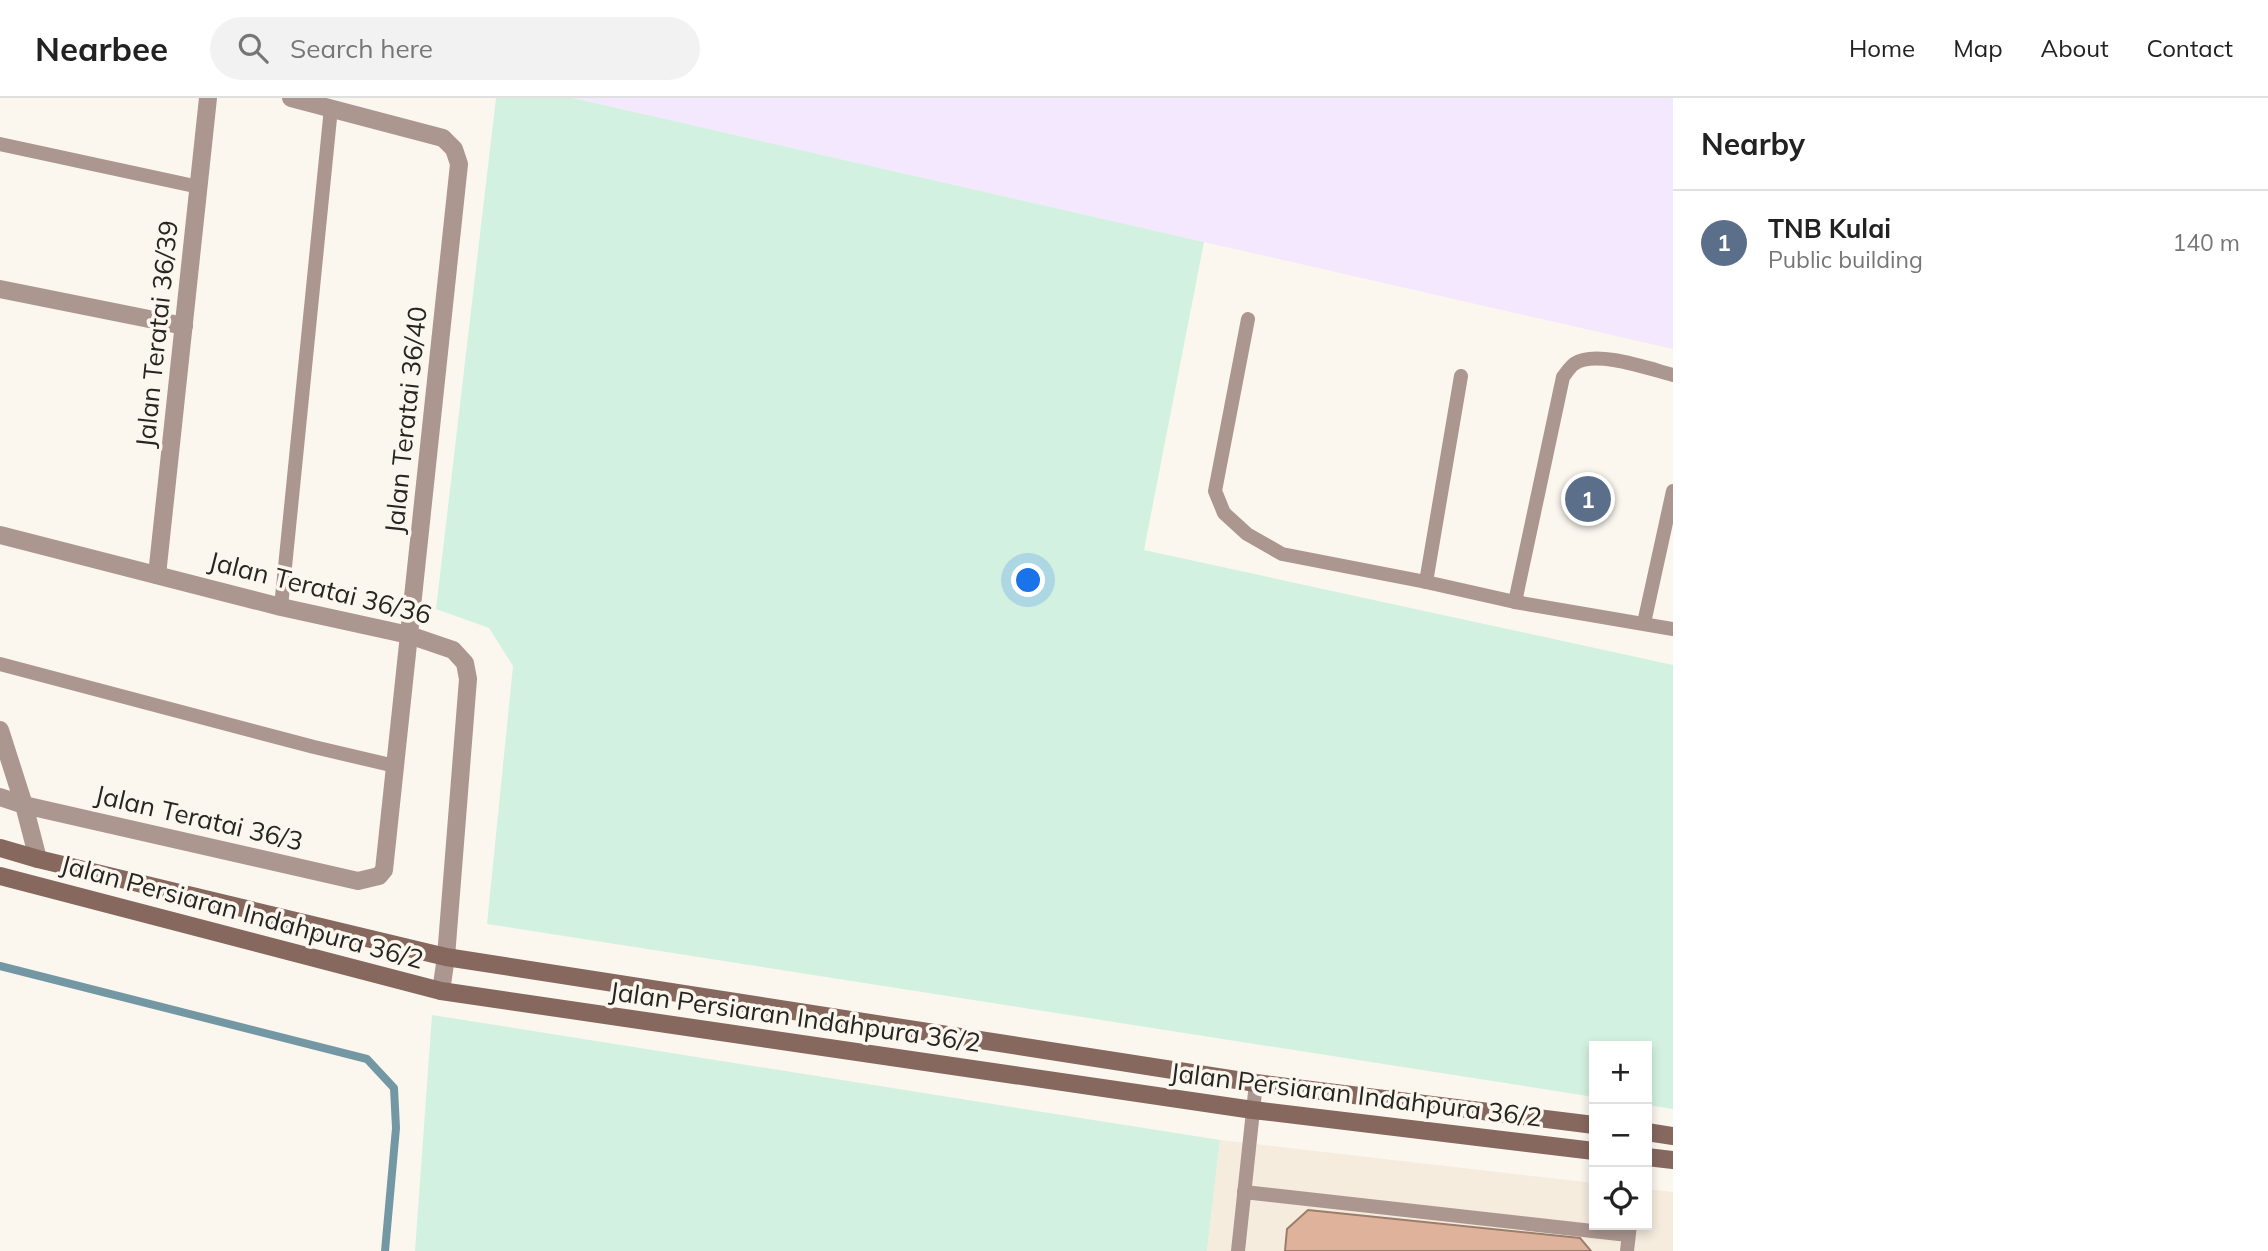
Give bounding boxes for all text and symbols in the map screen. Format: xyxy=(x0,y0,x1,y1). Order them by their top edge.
search box xyxy=(210,17,700,80)
text: Nearbee xyxy=(35,28,168,69)
icon: search xyxy=(234,29,272,67)
text: Search here xyxy=(290,32,433,65)
text: Home xyxy=(1849,33,1915,63)
text: Map xyxy=(1953,33,2003,63)
text: About xyxy=(2041,33,2109,63)
text: Contact xyxy=(2147,33,2233,63)
text: Nearby xyxy=(1701,125,1805,163)
text: TNB Kulai xyxy=(1768,212,1891,245)
street label: Jalan Teratai 36/39 xyxy=(128,219,185,449)
text: 1 xyxy=(1717,228,1731,257)
text: 140 m xyxy=(2172,228,2240,257)
text: Public building xyxy=(1768,245,1923,274)
street label: Jalan Teratai 36/40 xyxy=(377,305,434,535)
pin: 1 xyxy=(1565,473,1611,525)
street label: Jalan Teratai 36/36 xyxy=(205,544,435,631)
your location xyxy=(1011,563,1045,597)
street label: Jalan Teratai 36/3 xyxy=(92,778,306,858)
street label: Jalan Persiaran Indahpura 36/2 xyxy=(57,847,427,976)
street label: Jalan Persiaran Indahpura 36/2 xyxy=(607,974,983,1059)
map controls xyxy=(1589,1041,1652,1230)
button: + xyxy=(1589,1041,1652,1104)
street label: Jalan Persiaran Indahpura 36/2 xyxy=(1168,1055,1544,1134)
button: − xyxy=(1589,1104,1652,1167)
button: locate xyxy=(1589,1167,1652,1230)

